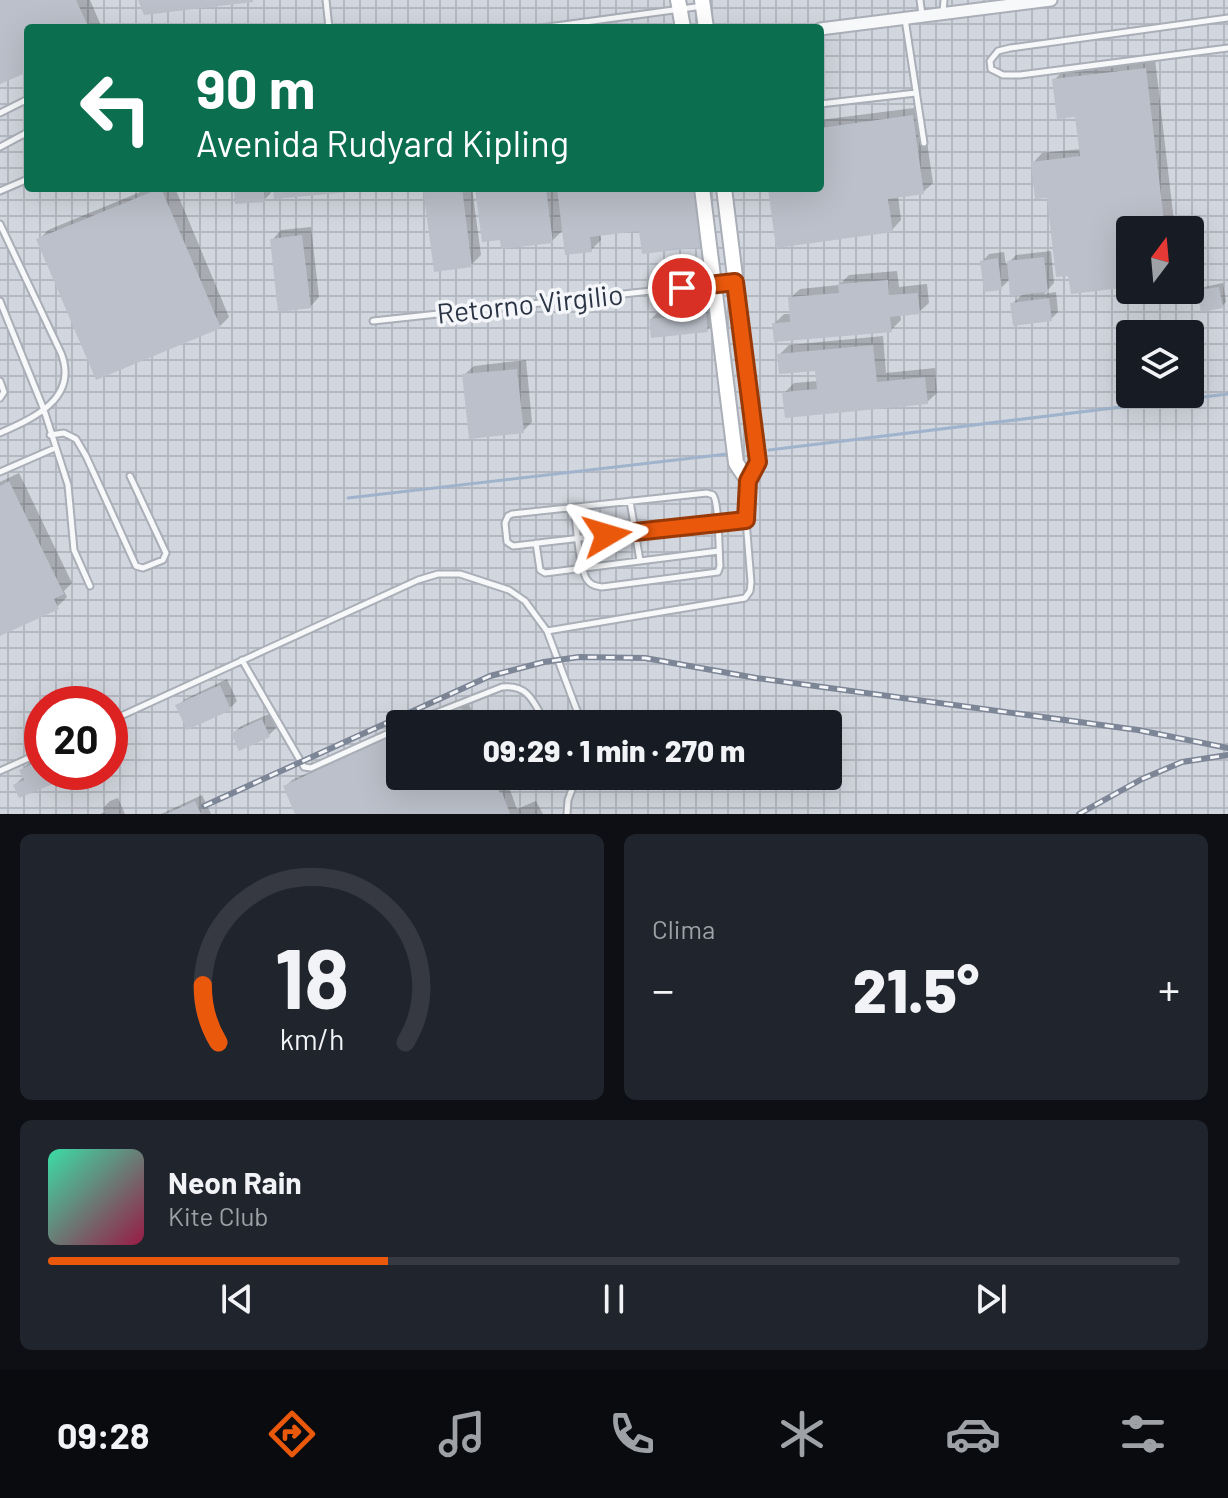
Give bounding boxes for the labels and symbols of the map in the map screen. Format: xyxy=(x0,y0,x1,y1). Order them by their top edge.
north arrow xyxy=(1116,216,1204,304)
pin xyxy=(648,254,716,322)
street label: Retorno Virgilio xyxy=(435,276,625,330)
position arrow xyxy=(565,493,649,577)
speed limit sign: 20 xyxy=(24,686,128,790)

